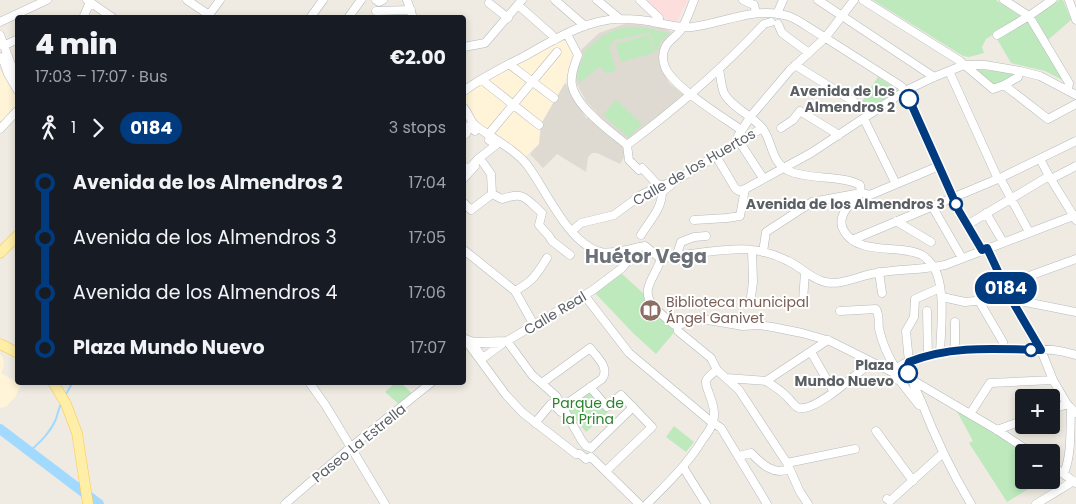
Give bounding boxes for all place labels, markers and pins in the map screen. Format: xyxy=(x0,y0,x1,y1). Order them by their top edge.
place label: Avenida de los Almendros 2 xyxy=(790,81,895,117)
marker: Avenida de los Almendros 2 xyxy=(899,89,919,109)
place label: Avenida de los Almendros 3 xyxy=(746,194,945,214)
marker: Avenida de los Almendros 3 xyxy=(949,197,963,211)
place label: Biblioteca municipal Ángel Ganivet xyxy=(666,292,809,328)
library icon: Biblioteca municipal Ángel Ganivet xyxy=(638,298,662,322)
unlabelled marker xyxy=(1024,343,1038,357)
place label: Plaza Mundo Nuevo xyxy=(795,355,894,391)
marker: Plaza Mundo Nuevo xyxy=(898,363,918,383)

